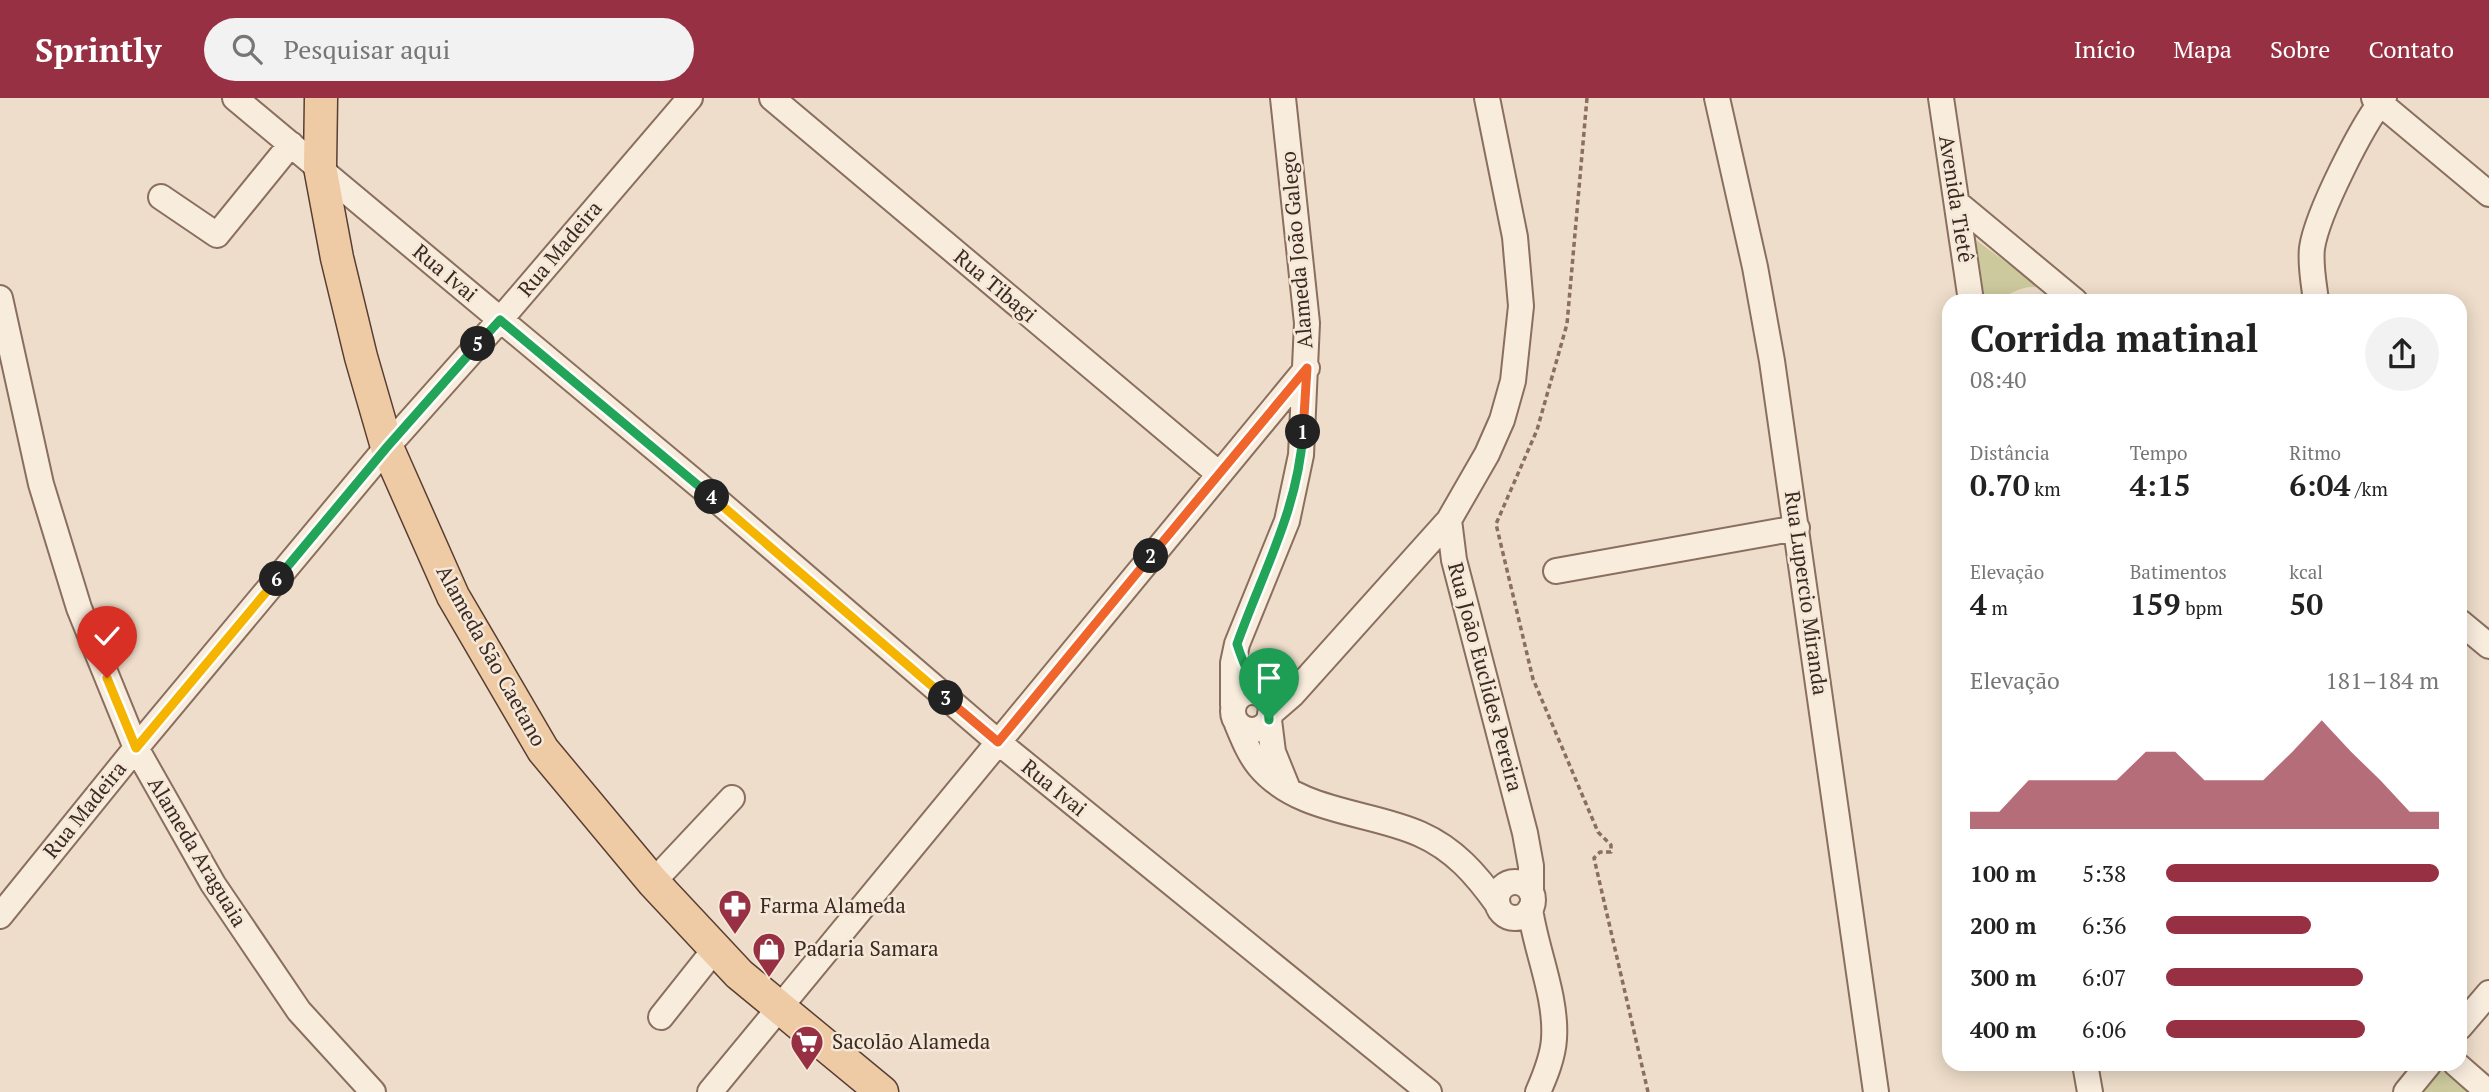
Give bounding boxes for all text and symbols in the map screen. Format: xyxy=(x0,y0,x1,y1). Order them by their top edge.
search box xyxy=(204,18,694,81)
text: Sprintly xyxy=(35,28,162,71)
icon: search xyxy=(228,30,266,68)
text: Pesquisar aqui xyxy=(284,32,450,66)
text: Início xyxy=(2074,33,2135,65)
text: Mapa xyxy=(2173,33,2232,65)
text: Sobre xyxy=(2270,33,2330,65)
text: Contato xyxy=(2368,33,2454,65)
street label: Avenida Tietê xyxy=(1933,133,1981,264)
street label: Alameda João Galego xyxy=(1273,150,1319,350)
street label: Rua Madeira xyxy=(511,194,608,302)
street label: Rua Ivai xyxy=(407,237,484,307)
street label: Rua Tibagi xyxy=(948,242,1043,328)
text: Corrida matinal xyxy=(1970,313,2258,363)
button: share xyxy=(2365,317,2439,391)
pin: 5 xyxy=(461,327,496,362)
text: 5 xyxy=(472,331,483,356)
text: 08:40 xyxy=(1970,364,2027,395)
pin: 1 xyxy=(1286,414,1320,450)
text: 1 xyxy=(1297,419,1308,444)
text: Distância xyxy=(1970,440,2050,465)
text: Tempo xyxy=(2130,440,2187,465)
text: Ritmo xyxy=(2289,440,2341,465)
text: 0.70 xyxy=(1970,465,2030,505)
text: 4:15 xyxy=(2130,465,2191,505)
text: 6:04 xyxy=(2289,465,2350,505)
text: km xyxy=(2030,476,2061,501)
text: /km xyxy=(2350,476,2388,501)
pin: 4 xyxy=(694,480,730,514)
text: 4 xyxy=(706,484,717,509)
street label: Rua Lupercio Miranda xyxy=(1779,489,1835,697)
pin: 2 xyxy=(1134,538,1168,574)
text: 2 xyxy=(1145,543,1156,568)
street label: Rua João Euclides Pereira xyxy=(1442,559,1530,795)
text: Elevação xyxy=(1970,559,2044,584)
text: Batimentos xyxy=(2130,559,2227,584)
text: kcal xyxy=(2289,559,2323,584)
street label: Alameda São Caetano xyxy=(430,560,553,751)
pin: 6 xyxy=(260,561,294,596)
text: 6 xyxy=(271,566,282,591)
text: 4 xyxy=(1970,584,1987,624)
text: 159 xyxy=(2130,584,2181,624)
text: 50 xyxy=(2289,584,2323,624)
text: m xyxy=(1987,595,2008,620)
text: bpm xyxy=(2181,595,2223,620)
pin xyxy=(77,606,137,678)
icon: check xyxy=(88,617,126,655)
pin xyxy=(1239,648,1299,720)
icon: arrive xyxy=(1250,659,1288,697)
text: Elevação xyxy=(1970,665,2060,696)
text: 181–184 m xyxy=(2326,665,2439,696)
pin: 3 xyxy=(928,680,964,716)
text: 3 xyxy=(940,685,951,710)
street label: Rua Ivai xyxy=(1016,752,1093,822)
street label: Rua Madeira xyxy=(36,755,132,864)
street label: Alameda Araguaia xyxy=(142,771,254,932)
text: 100 m xyxy=(1970,858,2036,889)
text: 5:38 xyxy=(2082,858,2126,889)
pharmacy icon: Farma Alameda xyxy=(716,887,754,936)
place label: Farma Alameda xyxy=(760,891,906,919)
text: 200 m xyxy=(1970,910,2036,941)
text: 6:36 xyxy=(2082,910,2126,941)
shop icon: Padaria Samara xyxy=(750,930,788,979)
place label: Padaria Samara xyxy=(794,934,939,962)
text: 300 m xyxy=(1970,962,2036,993)
text: 6:07 xyxy=(2082,962,2126,993)
text: 400 m xyxy=(1970,1014,2036,1045)
text: 6:06 xyxy=(2082,1014,2126,1045)
supermarket icon: Sacolão Alameda xyxy=(788,1023,826,1072)
place label: Sacolão Alameda xyxy=(832,1027,991,1055)

